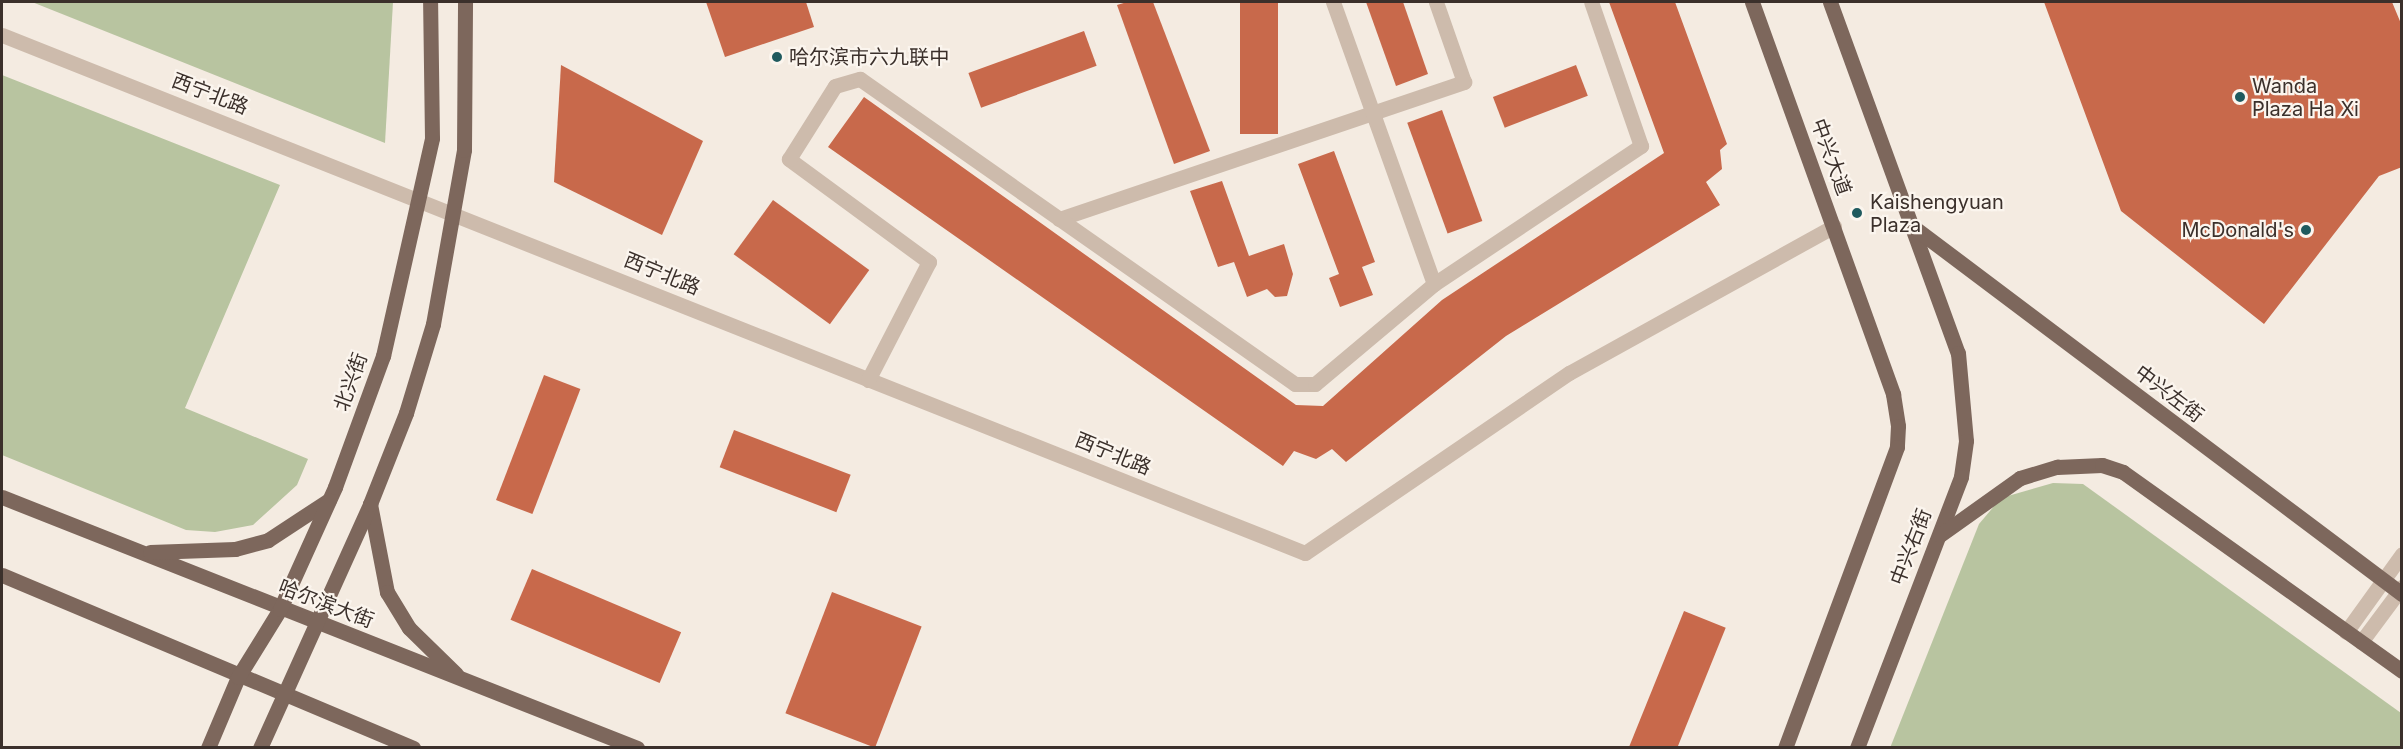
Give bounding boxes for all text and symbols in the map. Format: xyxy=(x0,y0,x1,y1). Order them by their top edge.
place label: 哈尔滨市六九联中 xyxy=(789,45,949,69)
marker: 哈尔滨市六九联中 xyxy=(770,50,784,64)
street label: 西宁北路 xyxy=(168,68,252,120)
place label: Wanda Plaza Ha Xi xyxy=(2252,74,2359,121)
marker: Wanda Plaza Ha Xi xyxy=(2233,90,2247,104)
street label: 中兴大道 xyxy=(1806,115,1856,199)
place label: Kaishengyuan Plaza xyxy=(1870,190,2004,237)
marker: Kaishengyuan Plaza xyxy=(1848,204,1866,222)
place label: McDonald's xyxy=(2181,218,2294,242)
marker: McDonald's xyxy=(2299,223,2313,237)
street label: 西宁北路 xyxy=(620,248,704,300)
street label: 北兴街 xyxy=(329,350,373,414)
street label: 中兴左街 xyxy=(2130,360,2208,428)
street label: 西宁北路 xyxy=(1071,428,1155,480)
street label: 中兴右街 xyxy=(1885,505,1937,589)
street label: 哈尔滨大街 xyxy=(275,575,377,633)

